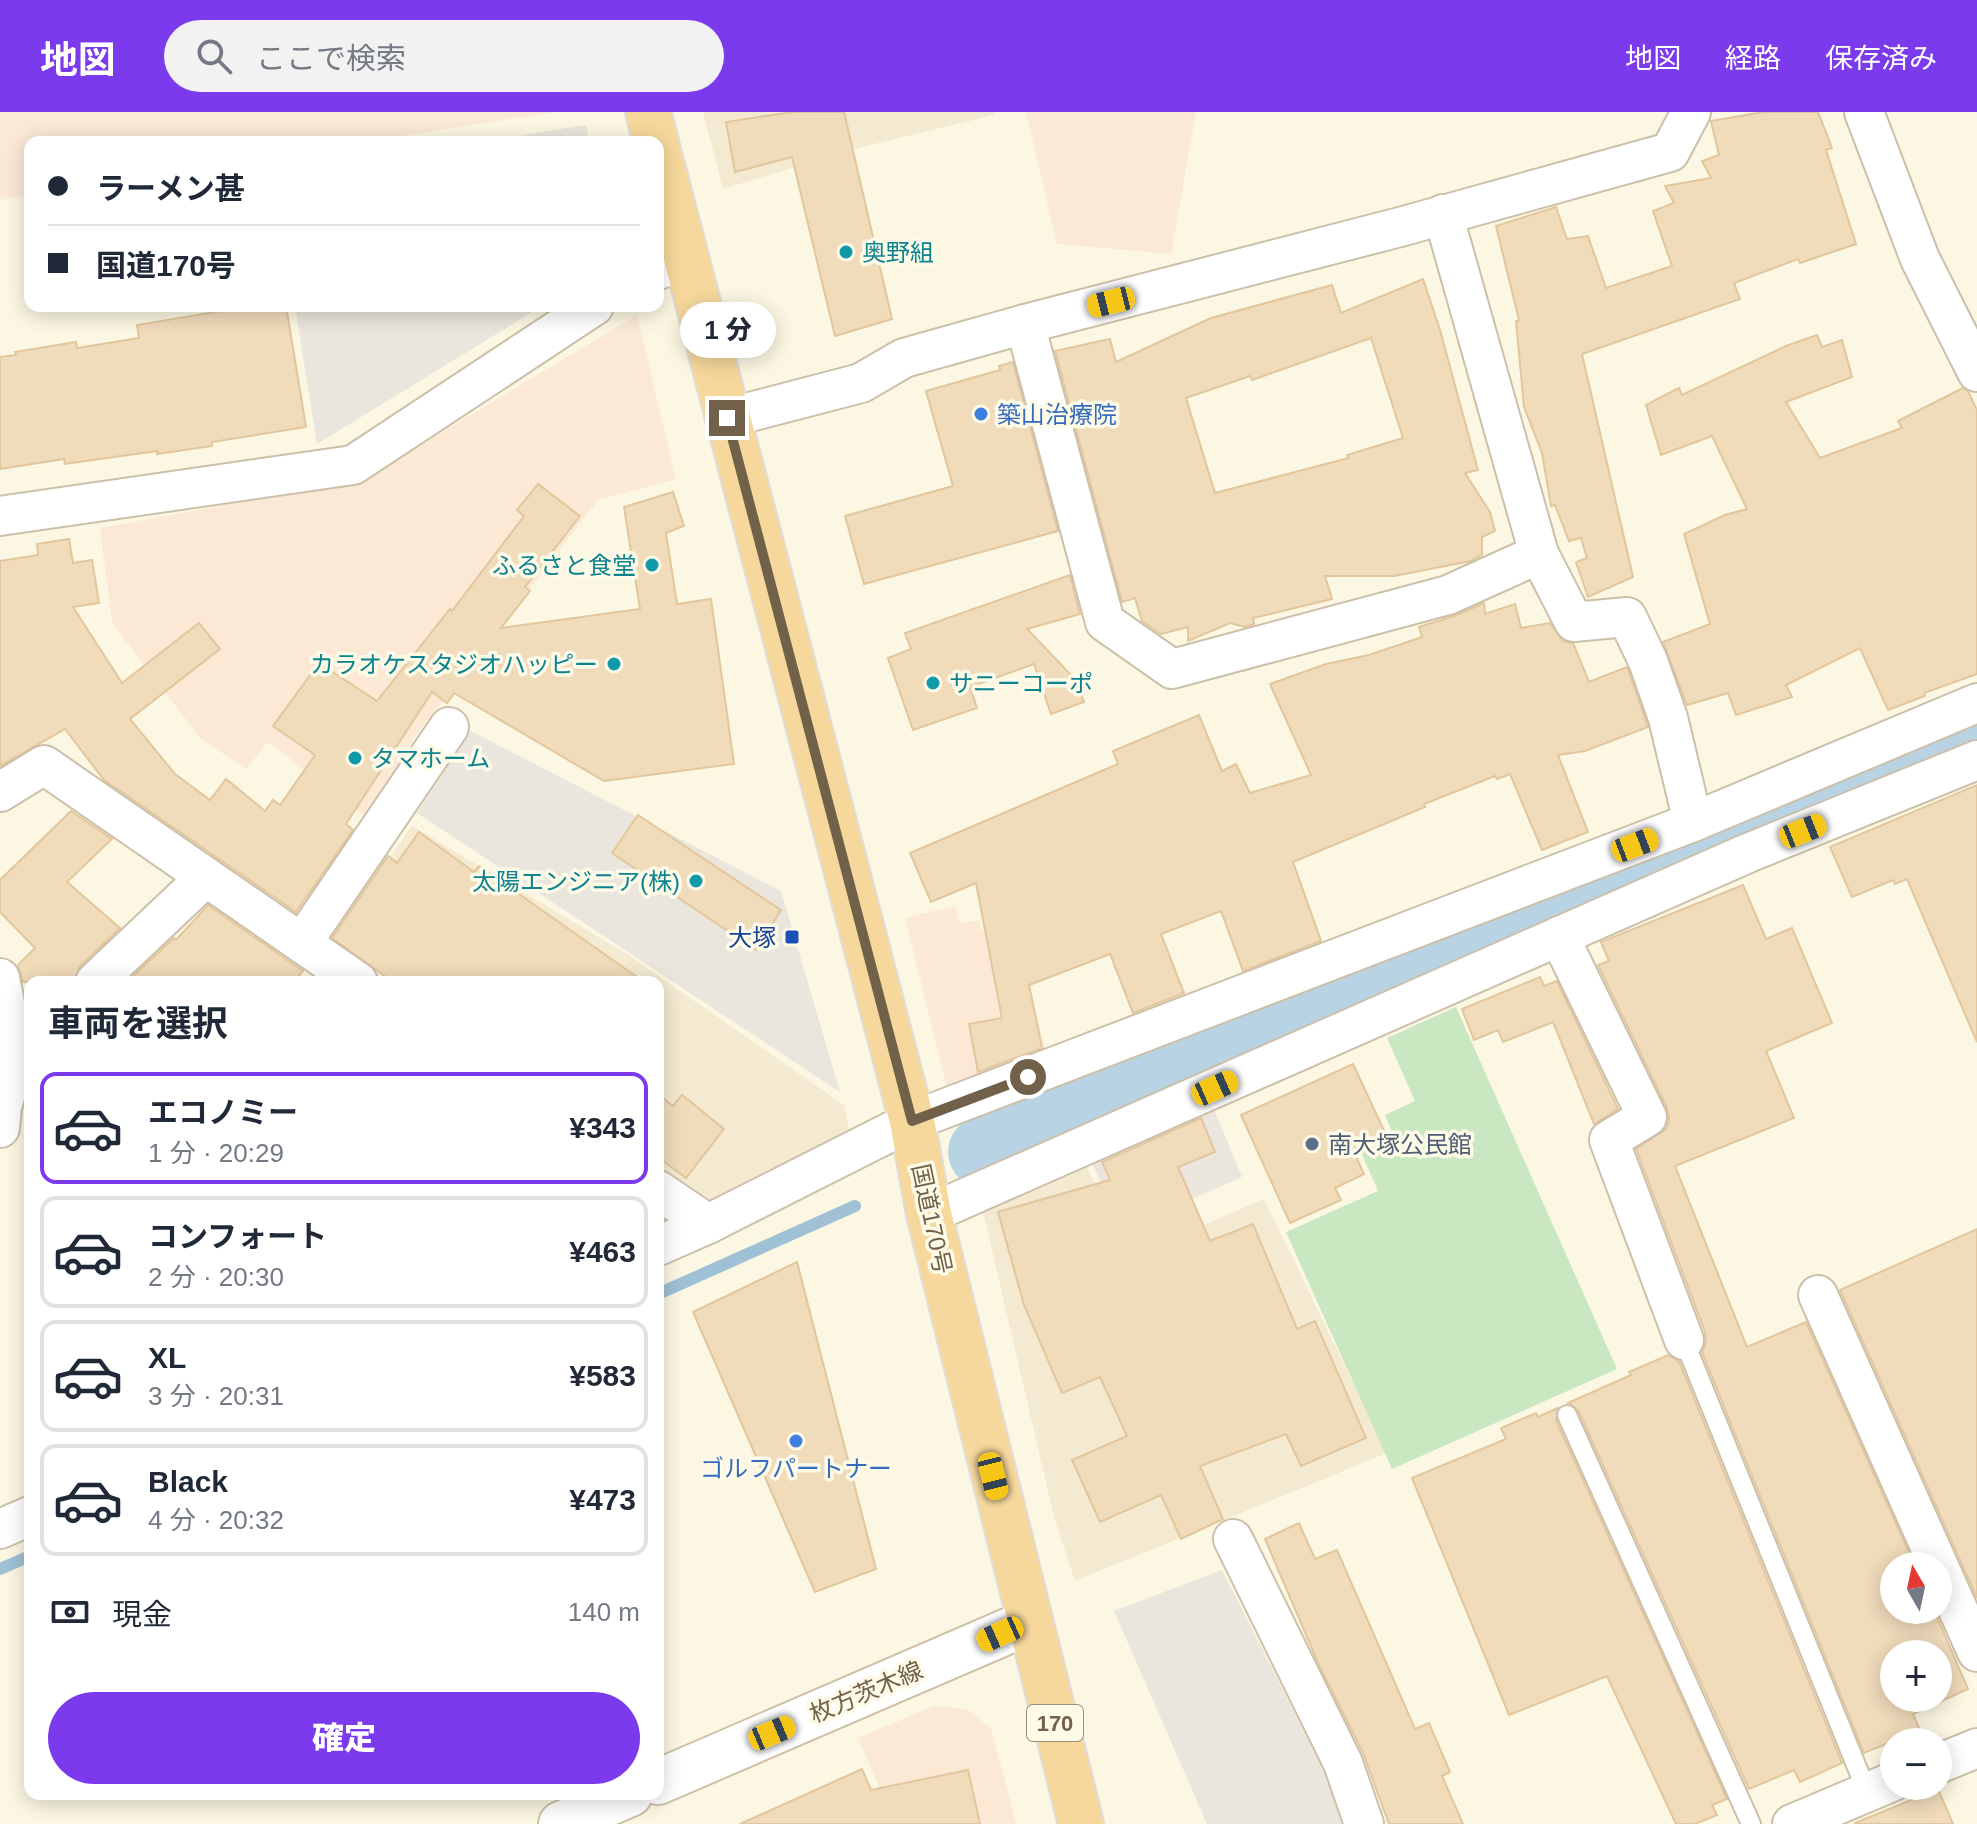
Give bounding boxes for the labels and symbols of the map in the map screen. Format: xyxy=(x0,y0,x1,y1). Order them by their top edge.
place label: 奥野組 xyxy=(862,239,934,266)
marker: 奥野組 xyxy=(837,243,855,261)
car xyxy=(1085,285,1137,319)
callout: 1 分 xyxy=(679,302,775,358)
route end xyxy=(709,400,745,436)
place label: 築山治療院 xyxy=(997,401,1117,428)
marker: 築山治療院 xyxy=(972,405,990,423)
place label: ふるさと食堂 xyxy=(492,552,636,579)
marker: ふるさと食堂 xyxy=(643,556,661,574)
place label: カラオケスタジオハッピー xyxy=(310,651,598,678)
marker: カラオケスタジオハッピー xyxy=(605,655,623,673)
place label: サニーコーポ xyxy=(949,670,1093,697)
marker: サニーコーポ xyxy=(924,674,942,692)
place label: タマホーム xyxy=(371,745,490,772)
marker: タマホーム xyxy=(346,749,364,767)
car xyxy=(1776,811,1830,851)
car xyxy=(1608,825,1662,865)
place label: 太陽エンジニア(株) xyxy=(472,868,680,895)
marker: 太陽エンジニア(株) xyxy=(687,872,705,890)
place label: 大塚 xyxy=(728,924,776,951)
marker: 大塚 xyxy=(783,928,801,946)
route start xyxy=(1010,1059,1046,1095)
car xyxy=(1188,1067,1242,1109)
place label: 南大塚公民館 xyxy=(1328,1131,1472,1158)
marker: 南大塚公民館 xyxy=(1303,1135,1321,1153)
street label: 国道170号 xyxy=(907,1161,957,1277)
marker: ゴルフパートナー xyxy=(787,1432,805,1450)
car xyxy=(976,1450,1010,1502)
place label: ゴルフパートナー xyxy=(700,1455,892,1482)
north arrow xyxy=(1880,1552,1952,1624)
car xyxy=(973,1613,1027,1655)
street label: 枚方茨木線 xyxy=(805,1656,927,1728)
road number: 170 xyxy=(1027,1705,1083,1741)
car xyxy=(745,1713,799,1753)

